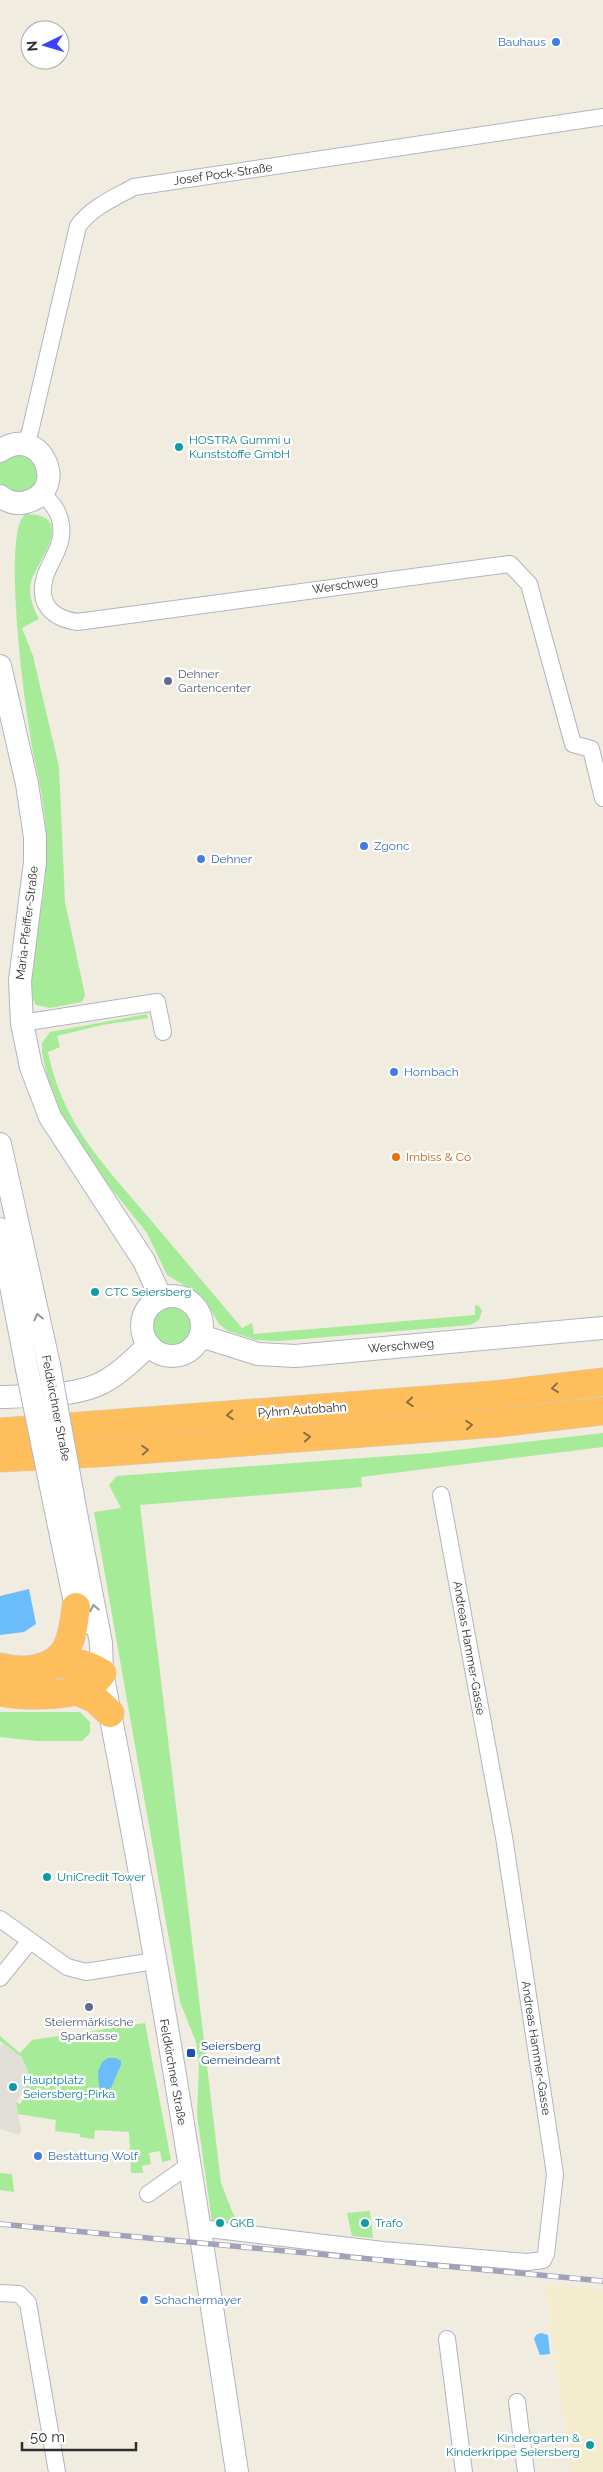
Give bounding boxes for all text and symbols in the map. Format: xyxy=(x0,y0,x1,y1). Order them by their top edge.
north arrow xyxy=(20,20,70,70)
place label: Bauhaus xyxy=(498,35,546,49)
marker: Bauhaus xyxy=(550,36,562,48)
text: N xyxy=(24,40,40,52)
street label: Josef Pock-Straße xyxy=(173,160,273,188)
place label: HOSTRA Gummi u Kunststoffe GmbH xyxy=(189,433,291,461)
marker: HOSTRA Gummi u Kunststoffe GmbH xyxy=(173,441,185,453)
street label: Werschweg xyxy=(311,573,379,597)
place label: Dehner Gartencenter xyxy=(178,667,252,695)
marker: Dehner Gartencenter xyxy=(162,675,174,687)
place label: Zgonc xyxy=(374,839,410,853)
marker: Zgonc xyxy=(358,840,370,852)
place label: Dehner xyxy=(211,852,253,866)
marker: Dehner xyxy=(195,853,207,865)
street label: Maria-Pfeiffer-Straße xyxy=(13,865,41,981)
place label: Hornbach xyxy=(404,1065,459,1079)
marker: Hornbach xyxy=(388,1066,400,1078)
place label: Imbiss & Co xyxy=(406,1150,471,1164)
marker: Imbiss & Co xyxy=(390,1151,402,1163)
place label: CTC Seiersberg xyxy=(105,1285,191,1299)
marker: CTC Seiersberg xyxy=(89,1286,101,1298)
one-way arrow xyxy=(33,1313,44,1322)
street label: Werschweg xyxy=(367,1336,435,1356)
street label: Feldkirchner Straße xyxy=(39,1354,73,1462)
one-way arrow xyxy=(550,1382,558,1393)
one-way arrow xyxy=(406,1396,414,1407)
street label: Pyhrn Autobahn xyxy=(257,1400,347,1420)
one-way arrow xyxy=(226,1410,234,1421)
one-way arrow xyxy=(466,1419,474,1430)
one-way arrow xyxy=(304,1432,312,1443)
one-way arrow xyxy=(142,1444,150,1455)
street label: Andreas Hammer-Gasse xyxy=(450,1580,488,1716)
one-way arrow xyxy=(89,1603,100,1612)
place label: UniCredit Tower xyxy=(57,1870,146,1884)
marker: UniCredit Tower xyxy=(41,1871,53,1883)
street label: Andreas Hammer-Gasse xyxy=(518,1980,554,2116)
marker: Steiermärkische Sparkasse xyxy=(83,2001,95,2013)
place label: Steiermärkische Sparkasse xyxy=(44,2015,134,2043)
street label: Feldkirchner Straße xyxy=(157,2018,189,2126)
place label: Seiersberg Gemeindeamt xyxy=(201,2039,280,2067)
marker: Seiersberg Gemeindeamt xyxy=(185,2047,197,2059)
place label: Hauptplatz Seiersberg-Pirka xyxy=(23,2073,115,2101)
marker: Hauptplatz Seiersberg-Pirka xyxy=(7,2081,19,2093)
place label: Bestattung Wolf xyxy=(48,2149,139,2163)
marker: Bestattung Wolf xyxy=(32,2150,44,2162)
place label: GKB xyxy=(230,2216,254,2230)
place label: Trafo xyxy=(375,2216,403,2230)
marker: GKB xyxy=(214,2217,226,2229)
marker: Trafo xyxy=(359,2217,371,2229)
place label: Schachermayer xyxy=(154,2293,242,2307)
marker: Schachermayer xyxy=(138,2294,150,2306)
scale bar xyxy=(22,2420,136,2452)
text: 50 m xyxy=(30,2428,65,2446)
place label: Kindergarten & Kinderkrippe Seiersberg xyxy=(446,2431,580,2459)
marker: Kindergarten & Kinderkrippe Seiersberg xyxy=(584,2439,596,2451)

